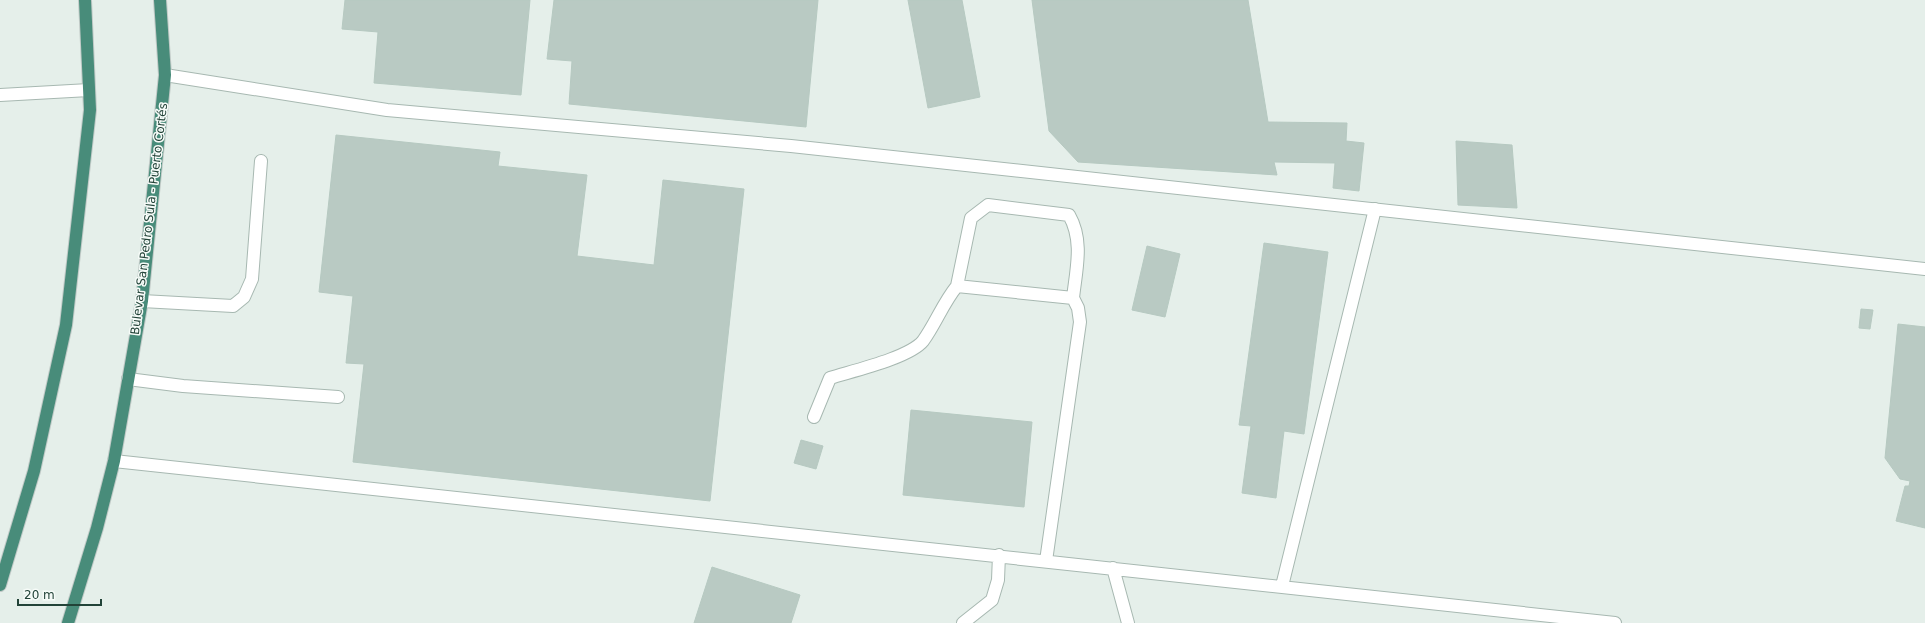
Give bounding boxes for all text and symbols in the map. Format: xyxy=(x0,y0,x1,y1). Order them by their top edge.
street label: Bulevar San Pedro Sula - Puerto Cortés xyxy=(128,102,170,336)
scale bar xyxy=(18,581,101,607)
text: 20 m xyxy=(24,588,55,602)

